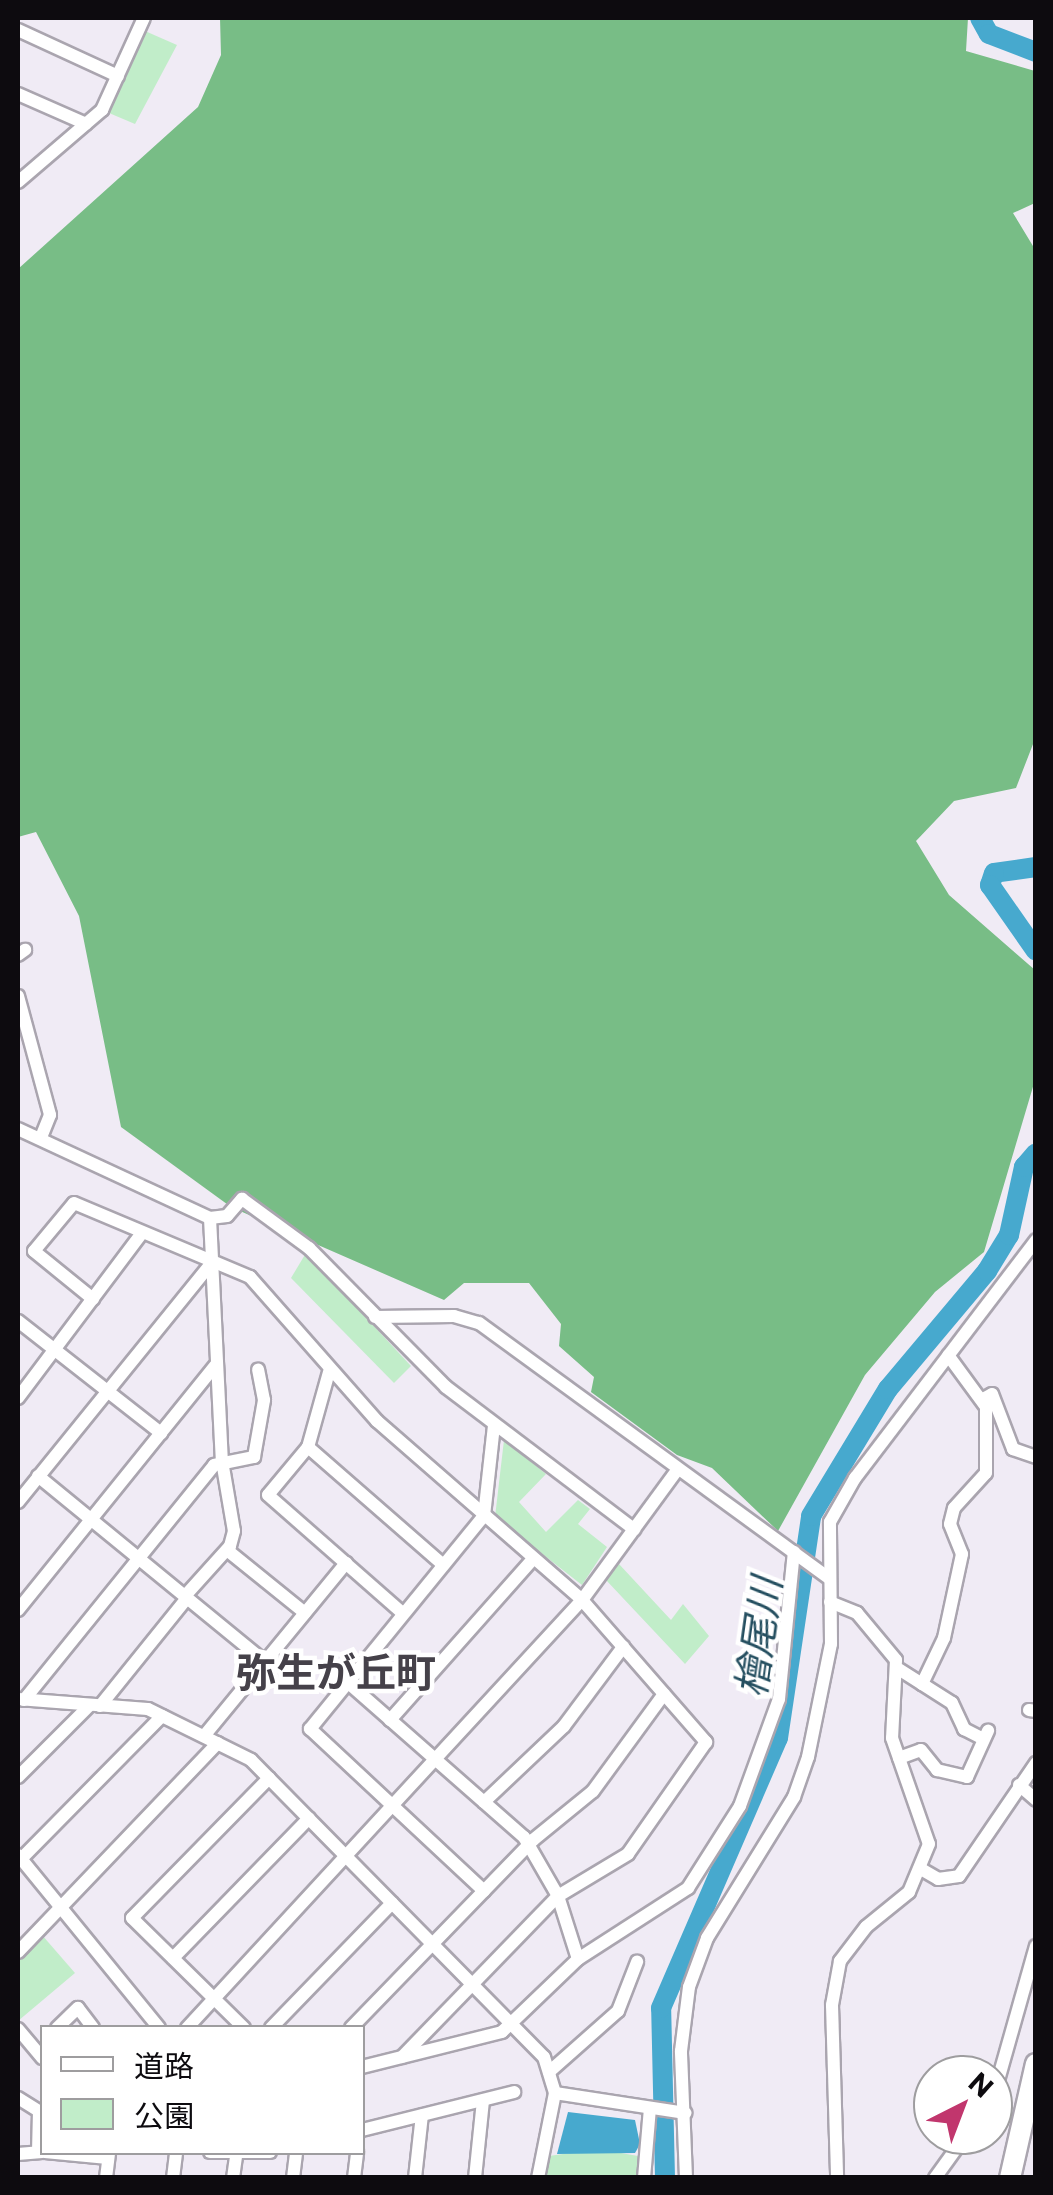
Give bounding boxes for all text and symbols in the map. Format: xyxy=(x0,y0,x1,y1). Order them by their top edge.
water label: 檜尾川 xyxy=(725,1574,789,1700)
district label: 弥生が丘町 xyxy=(236,1647,436,1695)
legend xyxy=(40,2025,365,2155)
text: 道路 xyxy=(134,2046,194,2083)
north arrow xyxy=(913,2055,1013,2155)
text: N xyxy=(963,2065,1001,2104)
text: 公園 xyxy=(134,2096,194,2133)

